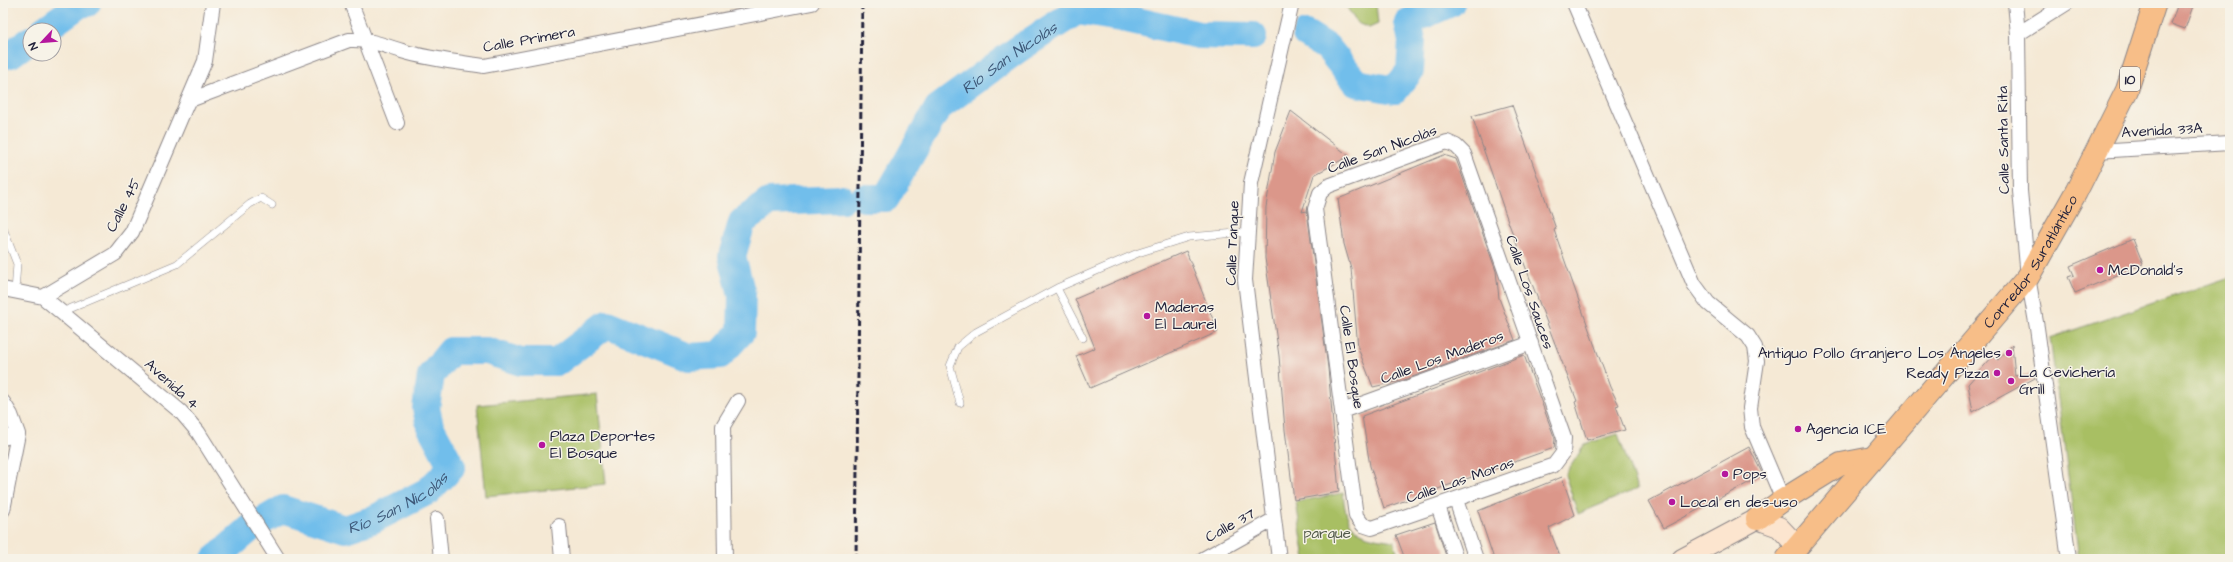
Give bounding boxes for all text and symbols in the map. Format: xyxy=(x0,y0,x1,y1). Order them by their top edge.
water label: Río San Nicolás xyxy=(957,16,1062,99)
street label: Calle Primera xyxy=(482,21,577,58)
north arrow xyxy=(22,22,62,62)
text: N xyxy=(25,40,42,53)
road number: 10 xyxy=(2120,67,2140,91)
street label: Calle Santa Rita xyxy=(1992,85,2015,194)
street label: Avenida 33A xyxy=(2121,118,2204,143)
street label: Calle San Nicolás xyxy=(1325,120,1440,179)
street label: Calle 45 xyxy=(101,174,146,236)
street label: Corredor Suratlántico xyxy=(1978,191,2083,333)
street label: Calle Tanque xyxy=(1221,200,1244,286)
street label: Calle Los Sauces xyxy=(1500,232,1559,353)
place label: McDonald's xyxy=(2108,260,2184,281)
marker: McDonald's xyxy=(2095,265,2105,275)
place label: Maderas El Laurel xyxy=(1155,297,1217,335)
street label: Calle El Bosque xyxy=(1334,304,1369,410)
marker: Maderas El Laurel xyxy=(1142,311,1152,321)
street label: Calle Los Maderos xyxy=(1378,325,1507,389)
place label: Antiguo Pollo Granjero Los Ángeles xyxy=(1758,343,2001,365)
marker: Antiguo Pollo Granjero Los Ángeles xyxy=(2004,348,2014,358)
street label: Avenida 4 xyxy=(140,354,204,415)
place label: La Cevichería Grill xyxy=(2019,362,2115,400)
place label: Ready Pizza xyxy=(1906,363,1989,385)
marker: Ready Pizza xyxy=(1992,368,2002,378)
marker: La Cevichería Grill xyxy=(2006,376,2016,386)
place label: Agencia ICE xyxy=(1806,419,1886,441)
marker: Agencia ICE xyxy=(1793,424,1803,434)
place label: Plaza Deportes El Bosque xyxy=(550,426,656,464)
marker: Plaza Deportes El Bosque xyxy=(537,440,547,450)
street label: Calle Las Moras xyxy=(1403,452,1517,509)
place label: Pops xyxy=(1733,464,1767,485)
water label: Río San Nicolás xyxy=(345,466,454,539)
marker: Pops xyxy=(1720,469,1730,479)
place label: Local en des-uso xyxy=(1680,492,1798,513)
marker: Local en des-uso xyxy=(1667,497,1677,507)
street label: Calle 37 xyxy=(1202,503,1259,548)
park label: parque xyxy=(1303,523,1351,544)

